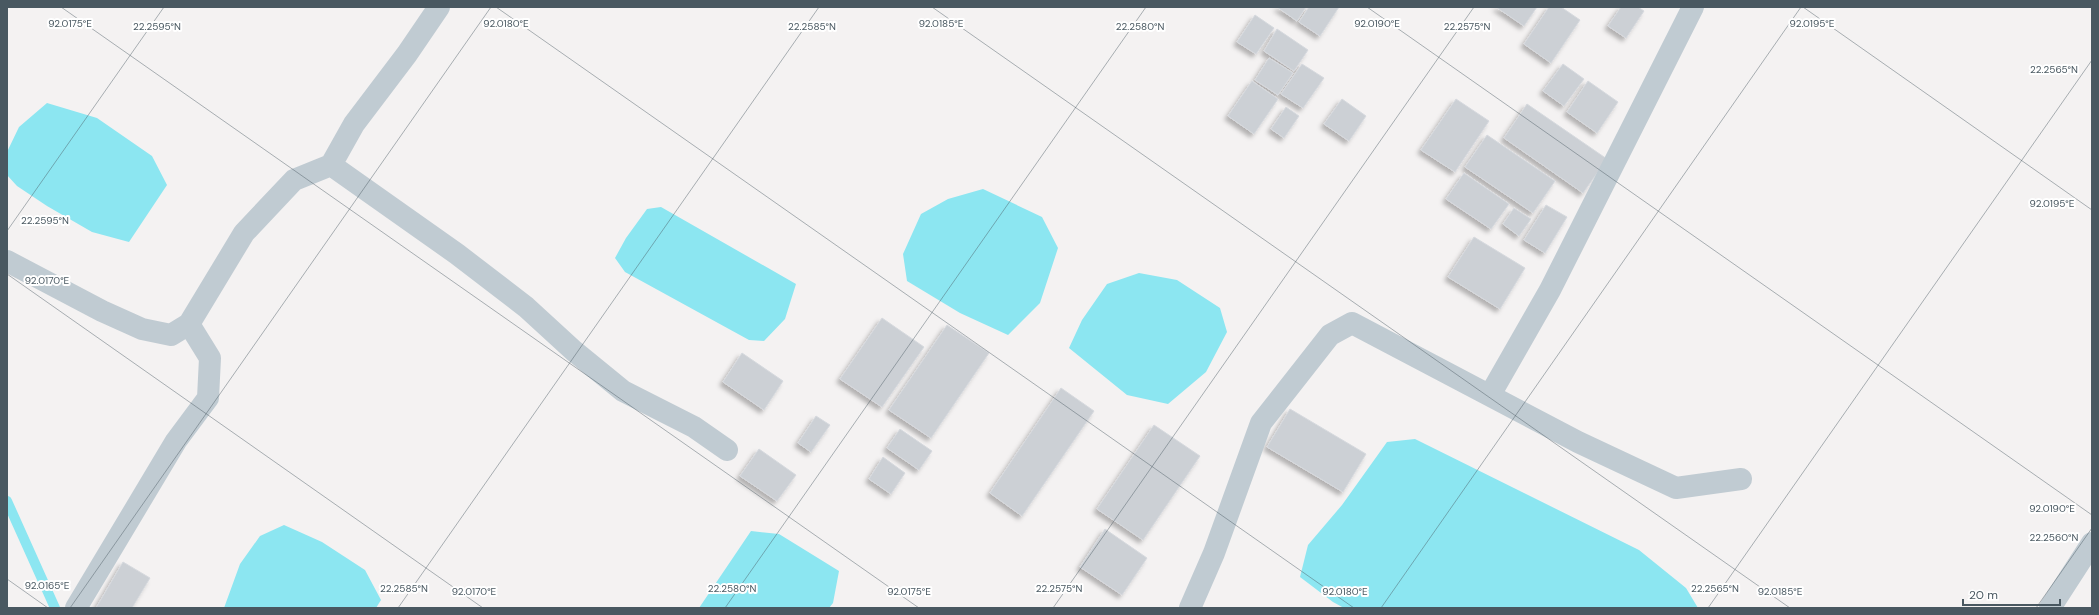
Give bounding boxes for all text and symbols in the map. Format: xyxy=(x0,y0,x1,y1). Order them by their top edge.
text: 92.0175°E xyxy=(48,17,92,30)
text: 92.0180°E xyxy=(483,17,529,30)
text: 92.0185°E xyxy=(919,17,964,30)
text: 92.0190°E xyxy=(1354,17,1400,30)
text: 92.0195°E xyxy=(1790,17,1835,30)
text: 22.2595°N xyxy=(133,20,181,33)
text: 22.2585°N xyxy=(788,20,836,33)
text: 22.2580°N xyxy=(1116,20,1164,33)
text: 22.2575°N xyxy=(1444,20,1490,33)
text: 22.2565°N xyxy=(2030,63,2078,76)
text: 92.0195°E xyxy=(2030,197,2075,210)
text: 22.2595°N xyxy=(21,214,69,227)
text: 92.0170°E xyxy=(25,274,70,287)
text: 92.0190°E xyxy=(2029,502,2075,515)
text: 22.2560°N xyxy=(2030,531,2078,544)
text: 92.0165°E xyxy=(25,579,70,592)
scale bar xyxy=(1963,581,2060,607)
text: 22.2585°N xyxy=(380,582,428,595)
text: 22.2580°N xyxy=(708,582,756,595)
text: 22.2575°N xyxy=(1036,582,1082,595)
text: 22.2565°N xyxy=(1691,582,1739,595)
text: 92.0170°E xyxy=(452,585,497,598)
text: 92.0175°E xyxy=(887,585,931,598)
text: 92.0180°E xyxy=(1322,585,1368,598)
text: 92.0185°E xyxy=(1758,585,1803,598)
text: 20 m xyxy=(1969,587,1998,603)

